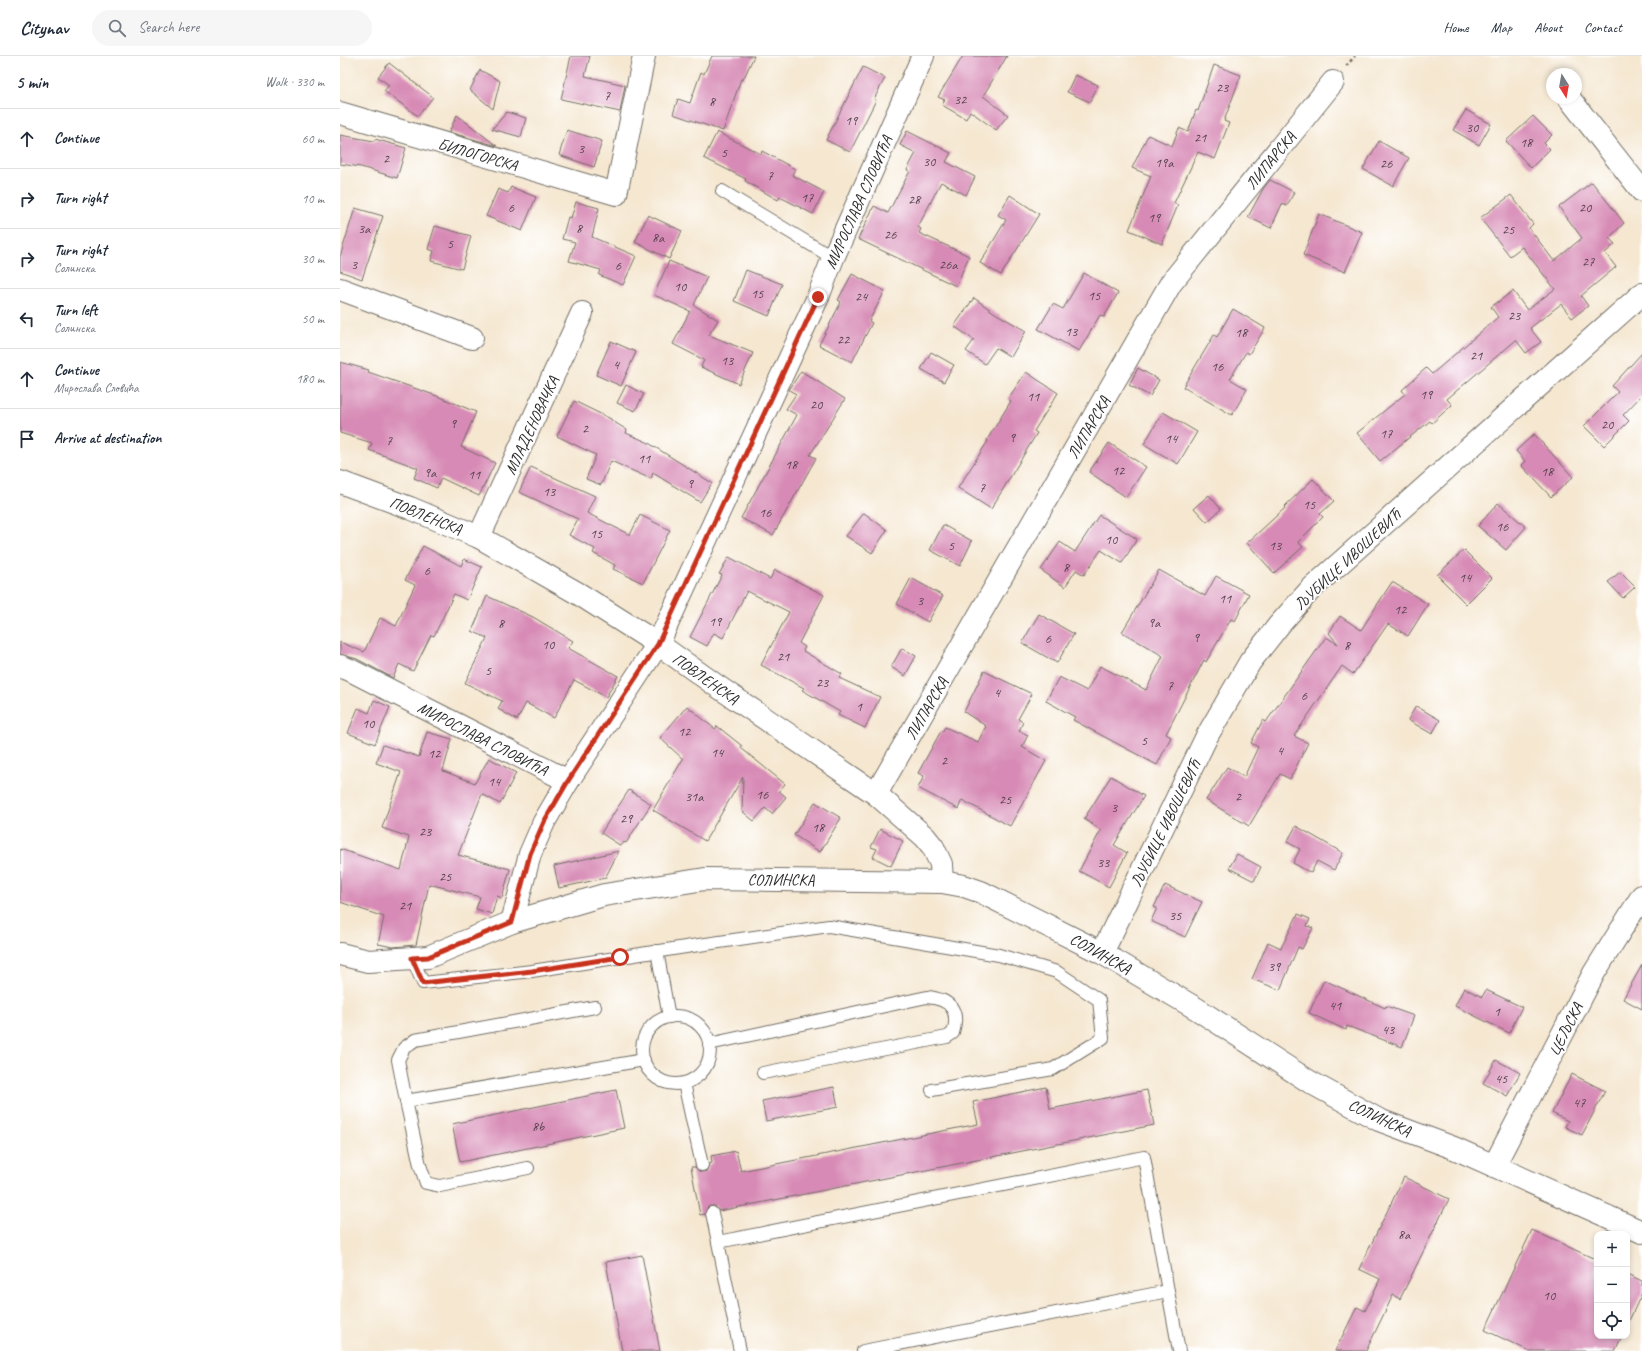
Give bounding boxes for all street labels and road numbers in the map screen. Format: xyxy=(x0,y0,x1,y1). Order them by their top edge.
street label: ЛИПАРСКА xyxy=(1241,127,1301,194)
street label: МИРОСЛАВА СЛОВИЋА xyxy=(821,132,898,272)
street label: БИЛОГОРСКА xyxy=(436,134,521,176)
street label: МЛАДЕНОВАЧКА xyxy=(500,372,564,478)
street label: ЛИПАРСКА xyxy=(1063,392,1115,462)
street label: ПОВЛЕНСКА xyxy=(387,492,466,540)
street label: ЉУБИЦЕ ИВОШЕВИЋ xyxy=(1290,504,1406,615)
street label: ПОВЛЕНСКА xyxy=(668,649,743,709)
street label: ЛИПАРСКА xyxy=(901,673,953,743)
street label: МИРОСЛАВА СЛОВИЋА xyxy=(414,697,552,781)
street label: ЉУБИЦЕ ИВОШЕВИЋ xyxy=(1126,755,1206,890)
street label: СОЛИНСКА xyxy=(748,870,815,890)
street label: СОЛИНСКА xyxy=(1066,929,1135,979)
street label: ЦЕЉСКА xyxy=(1544,999,1588,1059)
street label: СОЛИНСКА xyxy=(1345,1095,1415,1142)

